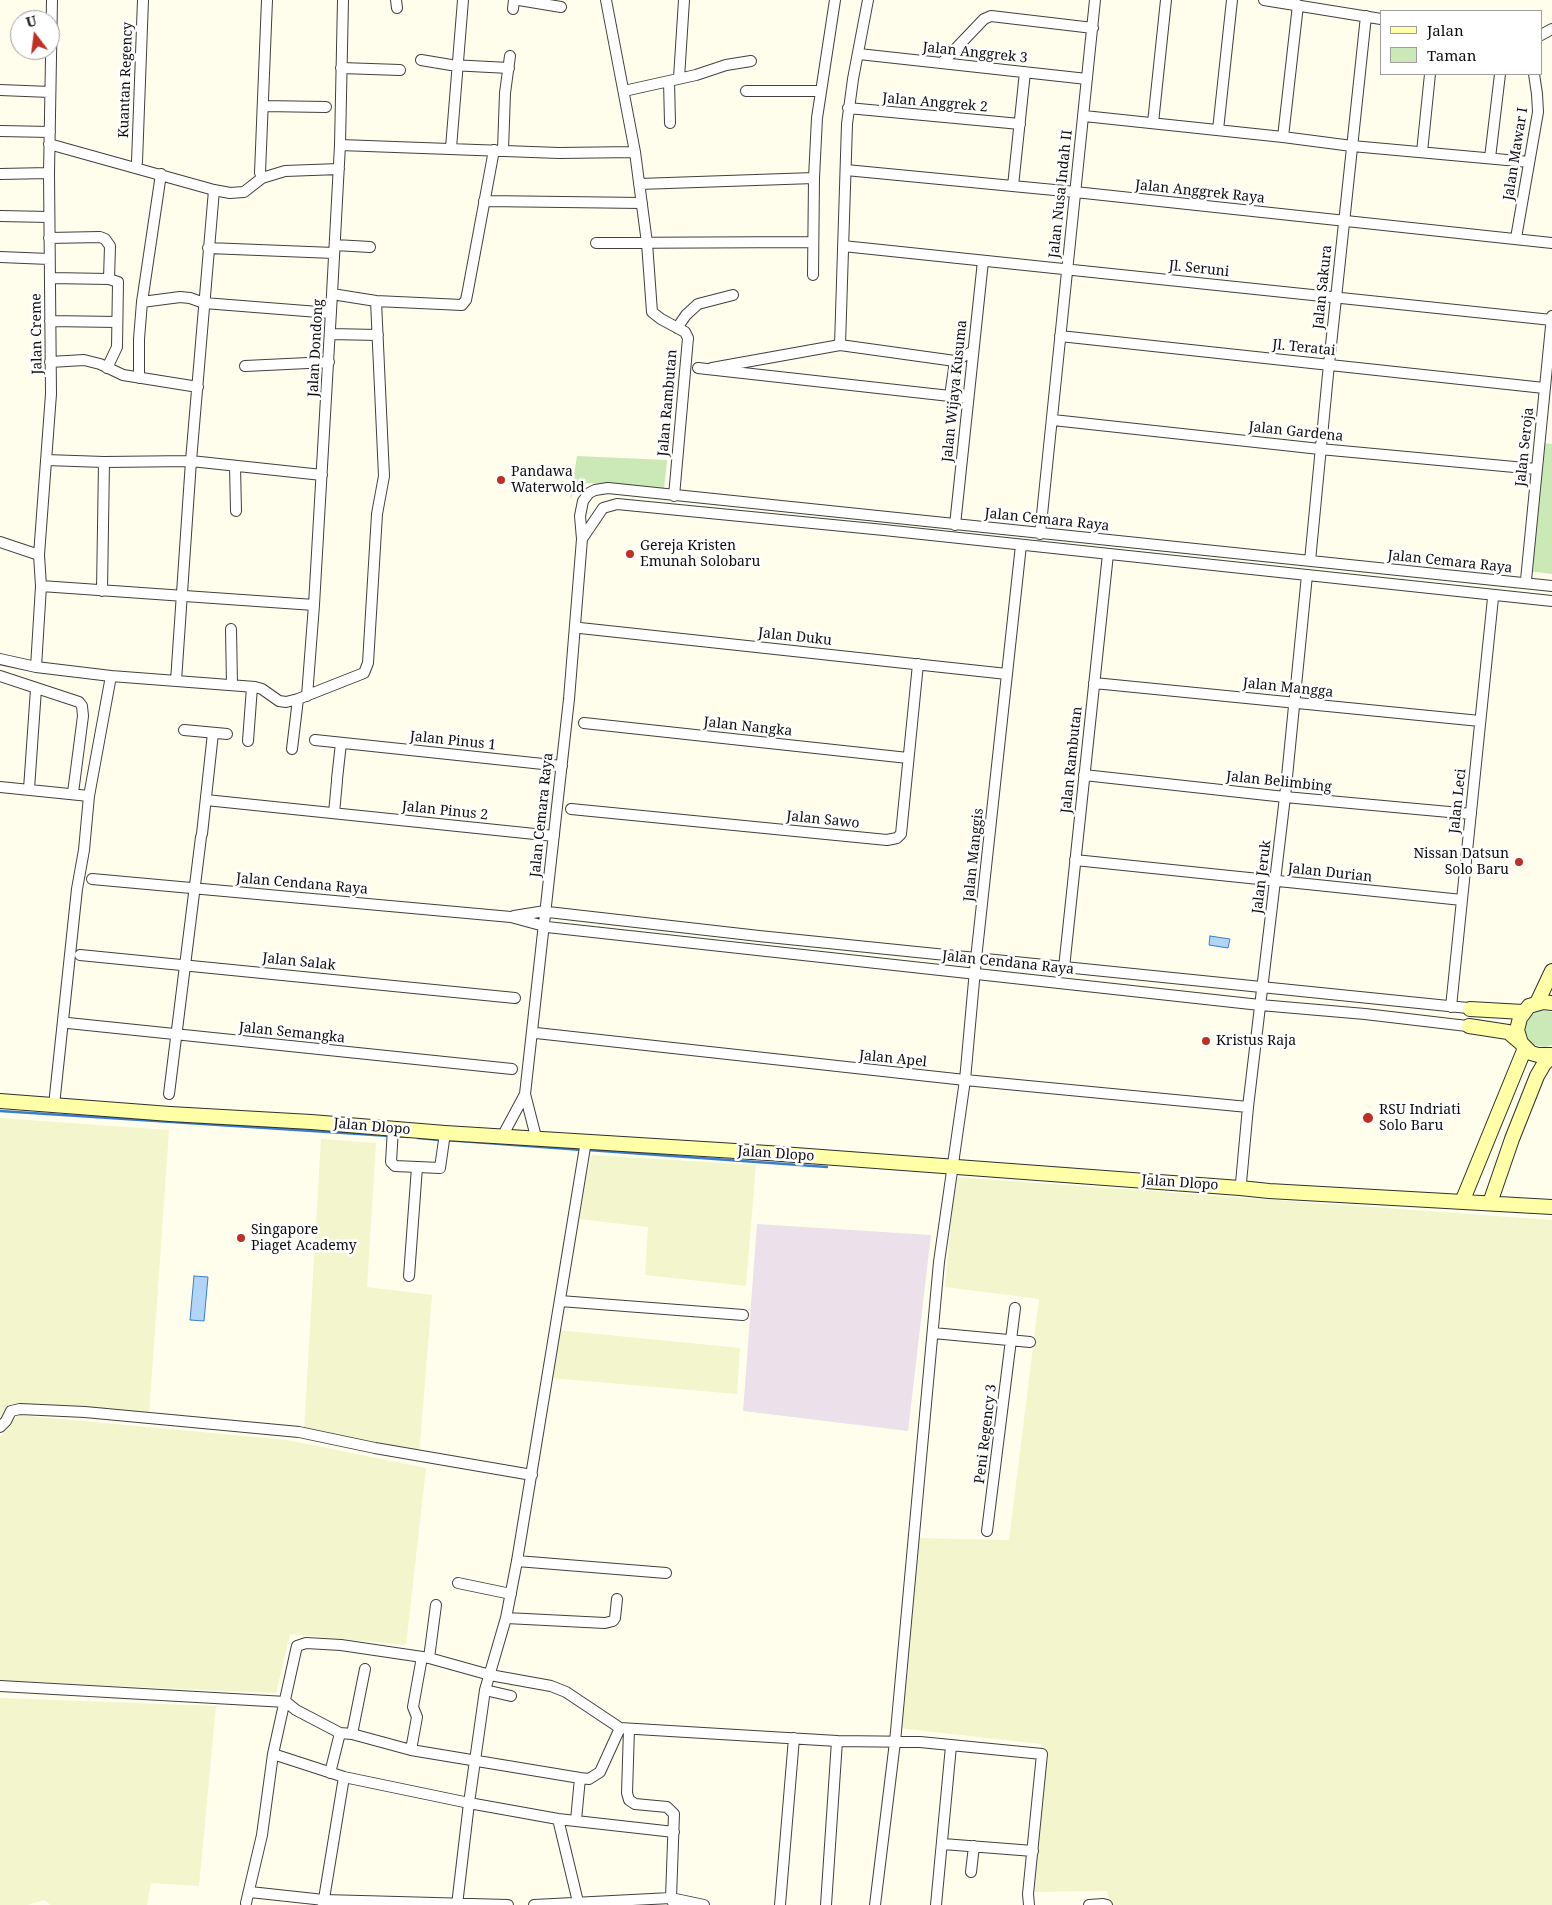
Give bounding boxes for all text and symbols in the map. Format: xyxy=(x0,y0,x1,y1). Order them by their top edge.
north arrow xyxy=(10,10,60,60)
text: U xyxy=(24,10,39,32)
legend xyxy=(1380,10,1542,75)
text: Jalan xyxy=(1427,20,1464,40)
street label: Kuantan Regency xyxy=(116,22,136,138)
street label: Jalan Anggrek 3 xyxy=(922,39,1028,67)
text: Taman xyxy=(1427,45,1477,65)
street label: Jalan Anggrek 2 xyxy=(882,90,988,116)
street label: Jalan Mawar I xyxy=(1500,106,1532,202)
street label: Jalan Nusa Indah II xyxy=(1046,129,1076,259)
street label: Jalan Anggrek Raya xyxy=(1134,177,1266,207)
street label: Jalan Sakura xyxy=(1310,244,1336,330)
street label: Jl. Seruni xyxy=(1168,257,1230,281)
street label: Jalan Creme xyxy=(28,293,46,375)
street label: Jalan Dondong xyxy=(305,298,327,398)
street label: Jalan Wijaya Kusuma xyxy=(939,319,971,463)
street label: Jl. Teratai xyxy=(1272,336,1336,360)
street label: Jalan Rambutan xyxy=(655,349,681,457)
street label: Jalan Seroja xyxy=(1512,407,1538,487)
street label: Jalan Gardena xyxy=(1248,419,1344,445)
place label: Pandawa Waterwold xyxy=(511,464,585,497)
marker: Pandawa Waterwold xyxy=(495,474,507,486)
street label: Jalan Cemara Raya xyxy=(984,505,1110,535)
place label: Gereja Kristen Emunah Solobaru xyxy=(640,538,760,570)
street label: Jalan Cemara Raya xyxy=(1387,547,1513,577)
marker: Gereja Kristen Emunah Solobaru xyxy=(624,548,636,560)
street label: Jalan Duku xyxy=(757,625,833,649)
street label: Jalan Mangga xyxy=(1242,675,1334,701)
street label: Jalan Rambutan xyxy=(1058,706,1086,814)
street label: Jalan Nangka xyxy=(703,714,793,740)
street label: Jalan Pinus 1 xyxy=(409,728,497,754)
street label: Jalan Cemara Raya xyxy=(527,752,557,878)
street label: Jalan Belimbing xyxy=(1225,768,1333,796)
street label: Jalan Leci xyxy=(1446,768,1470,834)
street label: Jalan Pinus 2 xyxy=(401,798,489,824)
street label: Jalan Sawo xyxy=(786,808,860,832)
street label: Jalan Manggis xyxy=(961,808,987,902)
street label: Jalan Jeruk xyxy=(1249,839,1275,915)
place label: Nissan Datsun Solo Baru xyxy=(1413,846,1509,879)
marker: Nissan Datsun Solo Baru xyxy=(1513,856,1525,868)
street label: Jalan Durian xyxy=(1287,860,1373,886)
street label: Jalan Cendana Raya xyxy=(235,870,369,898)
street label: Jalan Cendana Raya xyxy=(941,948,1075,978)
street label: Jalan Salak xyxy=(261,950,337,974)
street label: Jalan Semangka xyxy=(238,1019,346,1047)
place label: Kristus Raja xyxy=(1216,1033,1296,1049)
marker: Kristus Raja xyxy=(1200,1035,1212,1047)
street label: Jalan Apel xyxy=(858,1047,928,1071)
place label: RSU Indriati Solo Baru xyxy=(1379,1102,1461,1134)
marker: RSU Indriati Solo Baru xyxy=(1361,1111,1375,1125)
street label: Jalan Dlopo xyxy=(333,1115,411,1139)
street label: Jalan Dlopo xyxy=(737,1143,815,1165)
street label: Jalan Dlopo xyxy=(1141,1172,1219,1194)
place label: Singapore Piaget Academy xyxy=(251,1222,357,1254)
marker: Singapore Piaget Academy xyxy=(235,1232,247,1244)
street label: Peni Regency 3 xyxy=(972,1383,1000,1485)

